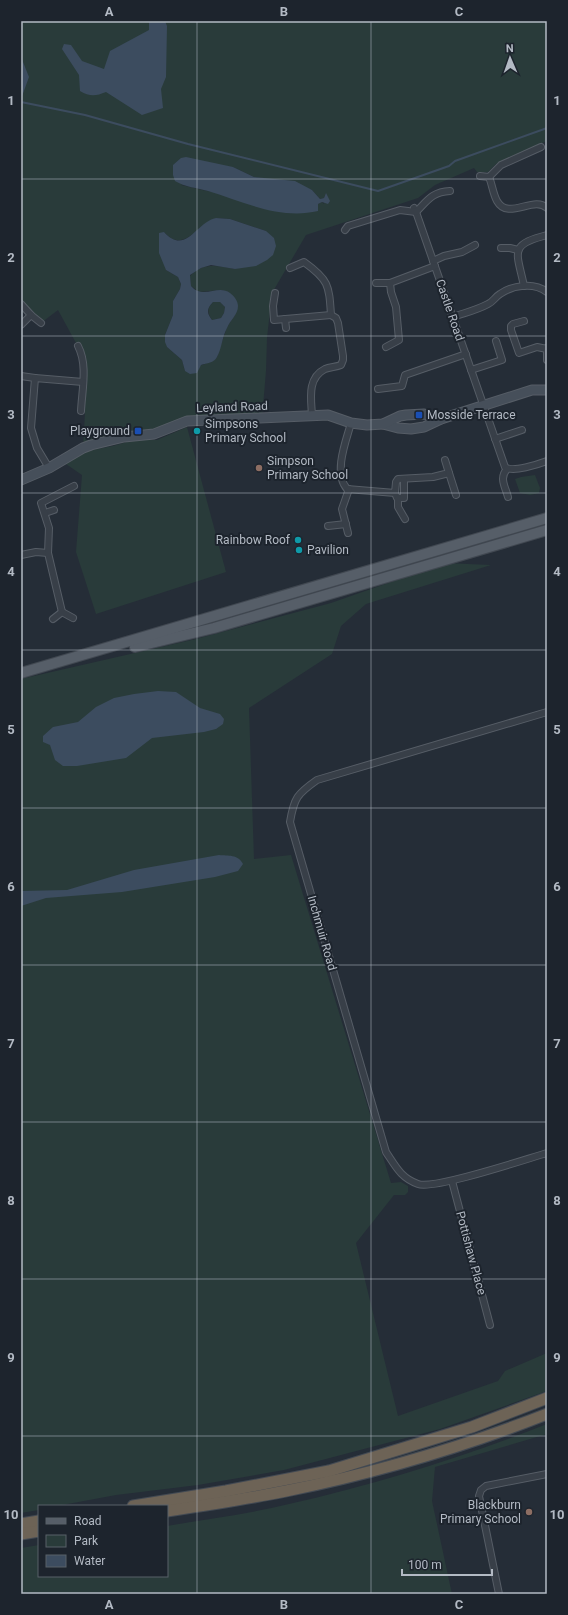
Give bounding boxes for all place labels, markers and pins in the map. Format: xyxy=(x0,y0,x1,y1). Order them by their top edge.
place label: Mosside Terrace xyxy=(427,408,516,422)
marker: Mosside Terrace xyxy=(414,410,424,420)
place label: Simpsons Primary School xyxy=(205,417,286,445)
place label: Playground xyxy=(70,424,130,438)
marker: Playground xyxy=(133,426,143,436)
marker: Simpsons Primary School xyxy=(192,426,202,436)
place label: Simpson Primary School xyxy=(267,454,348,482)
marker: Simpson Primary School xyxy=(254,463,264,473)
place label: Rainbow Roof xyxy=(216,533,291,547)
marker: Rainbow Roof xyxy=(293,535,303,545)
place label: Pavilion xyxy=(307,543,349,557)
marker: Pavilion xyxy=(294,545,304,555)
place label: Blackburn Primary School xyxy=(440,1498,521,1526)
marker: Blackburn Primary School xyxy=(524,1507,534,1517)

